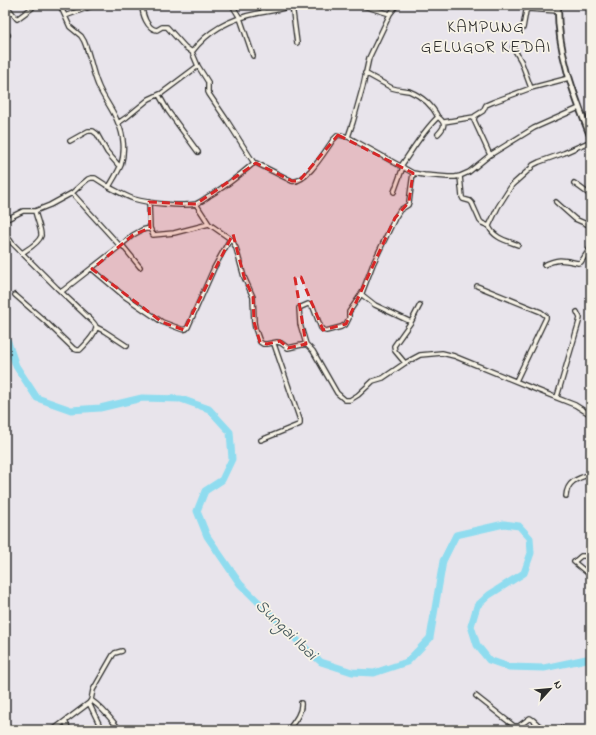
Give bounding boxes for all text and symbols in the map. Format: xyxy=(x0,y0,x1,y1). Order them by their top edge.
district label: KAMPUNG GELUGOR KEDAI xyxy=(421,15,551,60)
water label: Sungai Ibai xyxy=(248,594,324,668)
north arrow xyxy=(530,669,570,709)
text: N xyxy=(549,678,567,692)

